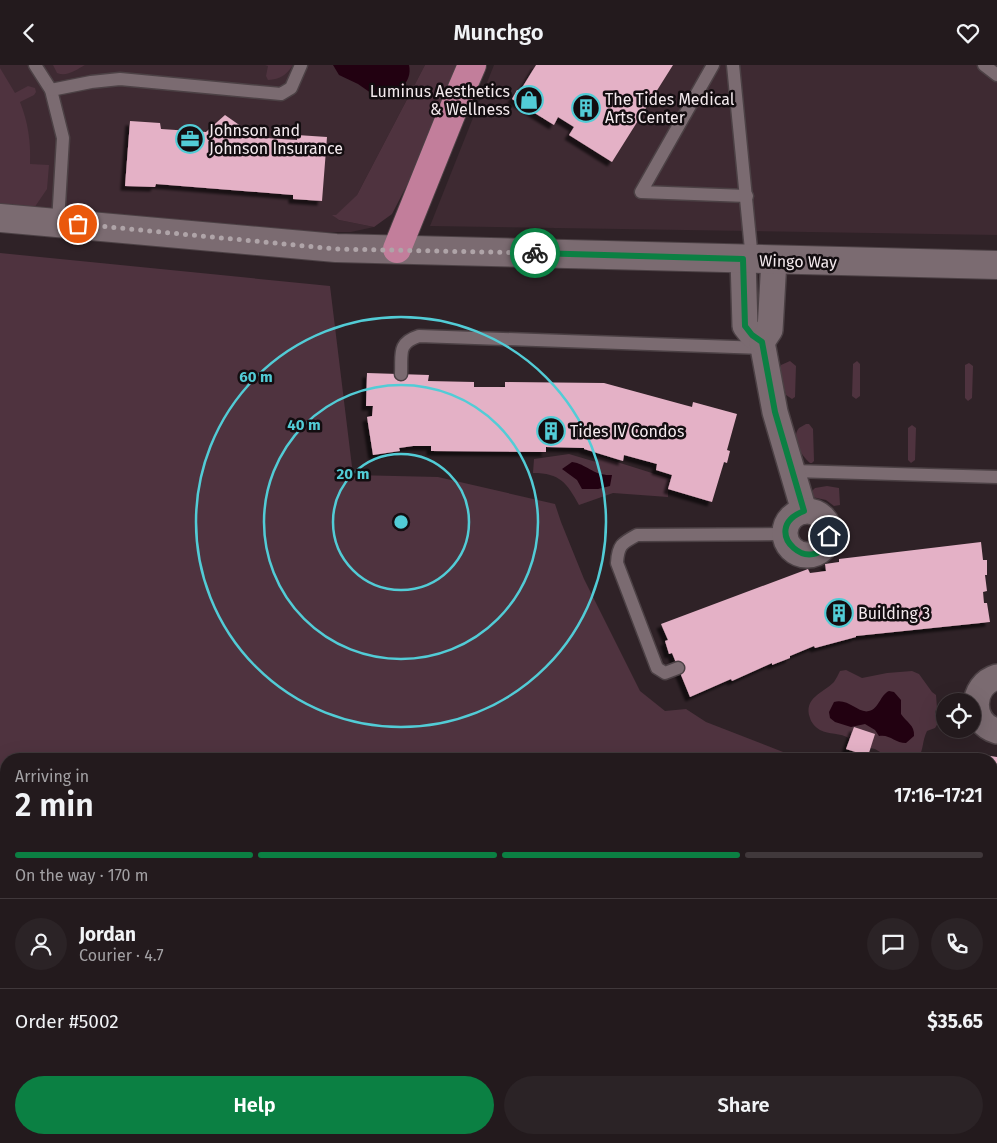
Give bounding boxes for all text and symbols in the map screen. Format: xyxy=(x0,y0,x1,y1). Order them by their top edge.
icon: back xyxy=(15,19,43,47)
text: Munchgo xyxy=(453,19,544,46)
icon: heart xyxy=(954,19,982,47)
place label: Luminus Aesthetics & Wellness xyxy=(370,82,510,119)
shop icon: Luminus Aesthetics & Wellness xyxy=(514,85,544,115)
place label: The Tides Medical Arts Center xyxy=(605,90,735,127)
building icon: The Tides Medical Arts Center xyxy=(571,93,601,123)
place label: Johnson and Johnson Insurance xyxy=(209,121,343,158)
office icon: Johnson and Johnson Insurance xyxy=(175,124,205,154)
pin xyxy=(57,203,99,245)
icon: bag xyxy=(64,210,92,238)
courier xyxy=(510,228,560,278)
icon: bike xyxy=(521,239,549,267)
street label: Wingo Way xyxy=(759,251,837,272)
text: 60 m xyxy=(239,368,273,386)
text: 40 m xyxy=(287,416,321,434)
building icon: Tides IV Condos xyxy=(536,416,566,446)
place label: Tides IV Condos xyxy=(570,422,684,441)
text: 20 m xyxy=(337,465,369,483)
centre of rings xyxy=(392,513,410,531)
pin xyxy=(808,515,850,557)
icon: home xyxy=(815,522,843,550)
building icon: Building 3 xyxy=(824,598,854,628)
place label: Building 3 xyxy=(858,604,930,623)
map controls xyxy=(936,693,981,738)
button: locate xyxy=(936,693,981,738)
text: Arriving in xyxy=(15,767,89,786)
text: 17:16–17:21 xyxy=(894,784,983,807)
text: 2 min xyxy=(15,786,94,824)
text: On the way · 170 m xyxy=(15,866,148,885)
button: person xyxy=(15,918,67,970)
button: chat xyxy=(867,918,919,970)
button: phone xyxy=(931,918,983,970)
text: Jordan xyxy=(79,923,136,946)
text: Courier · 4.7 xyxy=(79,946,164,965)
text: Order #5002 xyxy=(15,1010,119,1033)
text: $35.65 xyxy=(927,1010,983,1033)
button: Help xyxy=(15,1076,494,1134)
button: Share xyxy=(504,1076,983,1134)

